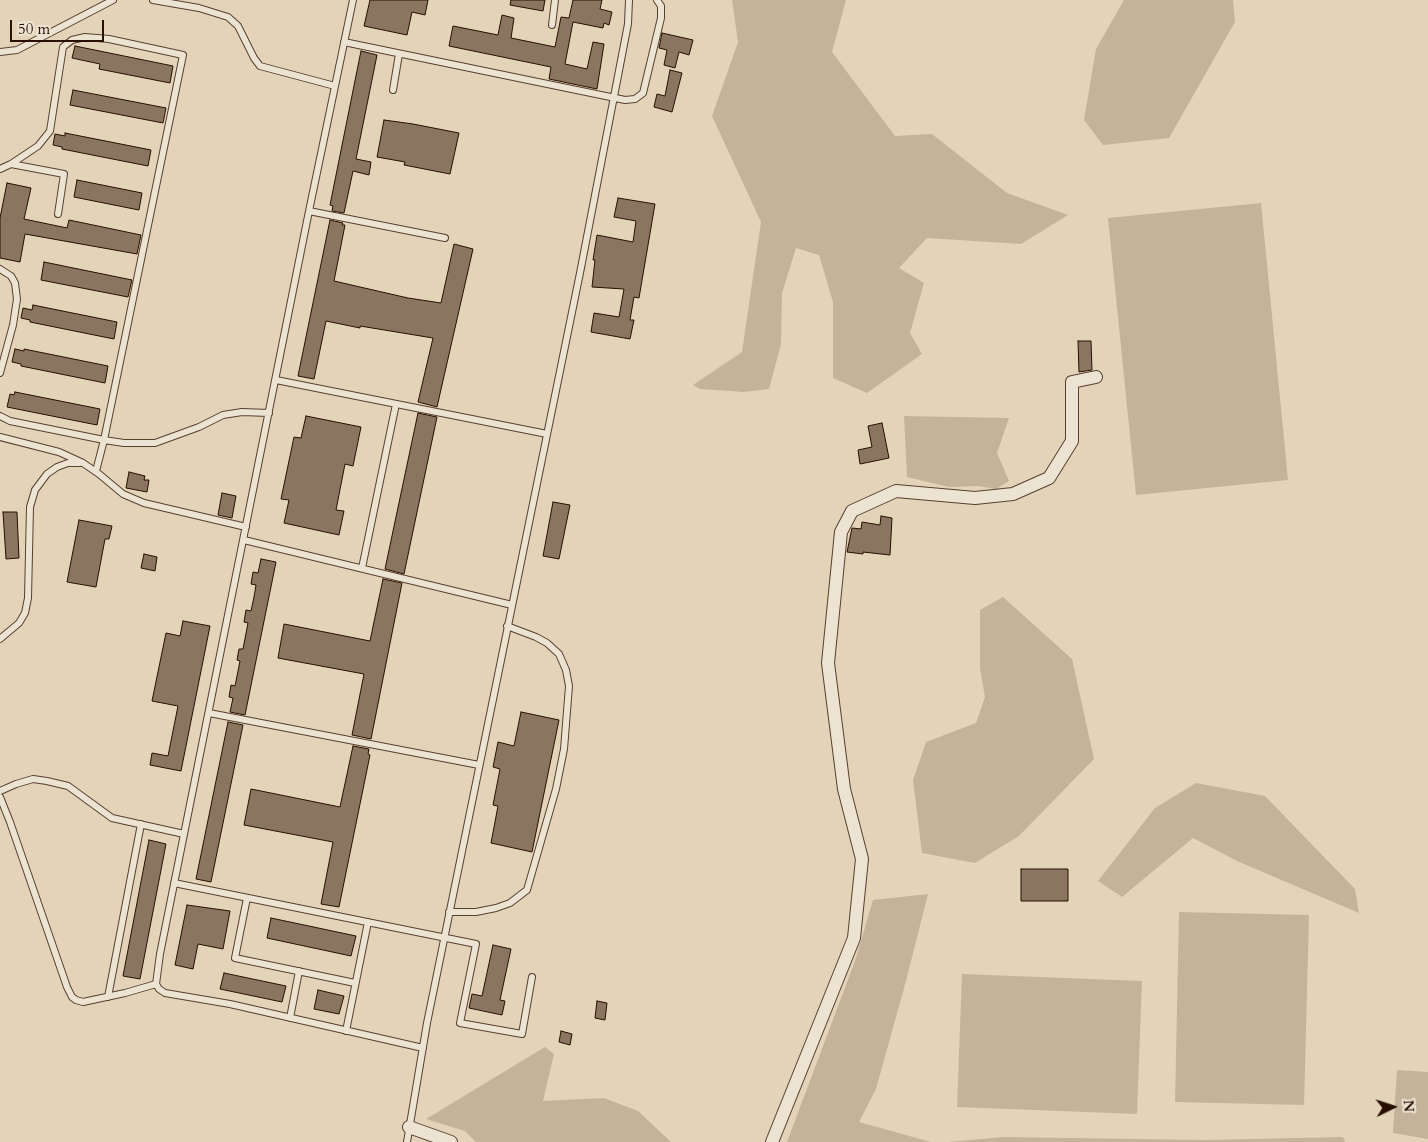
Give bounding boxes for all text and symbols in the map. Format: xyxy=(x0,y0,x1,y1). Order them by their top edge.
scale bar xyxy=(12,10,106,42)
text: 50 m xyxy=(18,19,50,39)
north arrow xyxy=(1368,1082,1418,1132)
text: N xyxy=(1399,1099,1418,1113)

